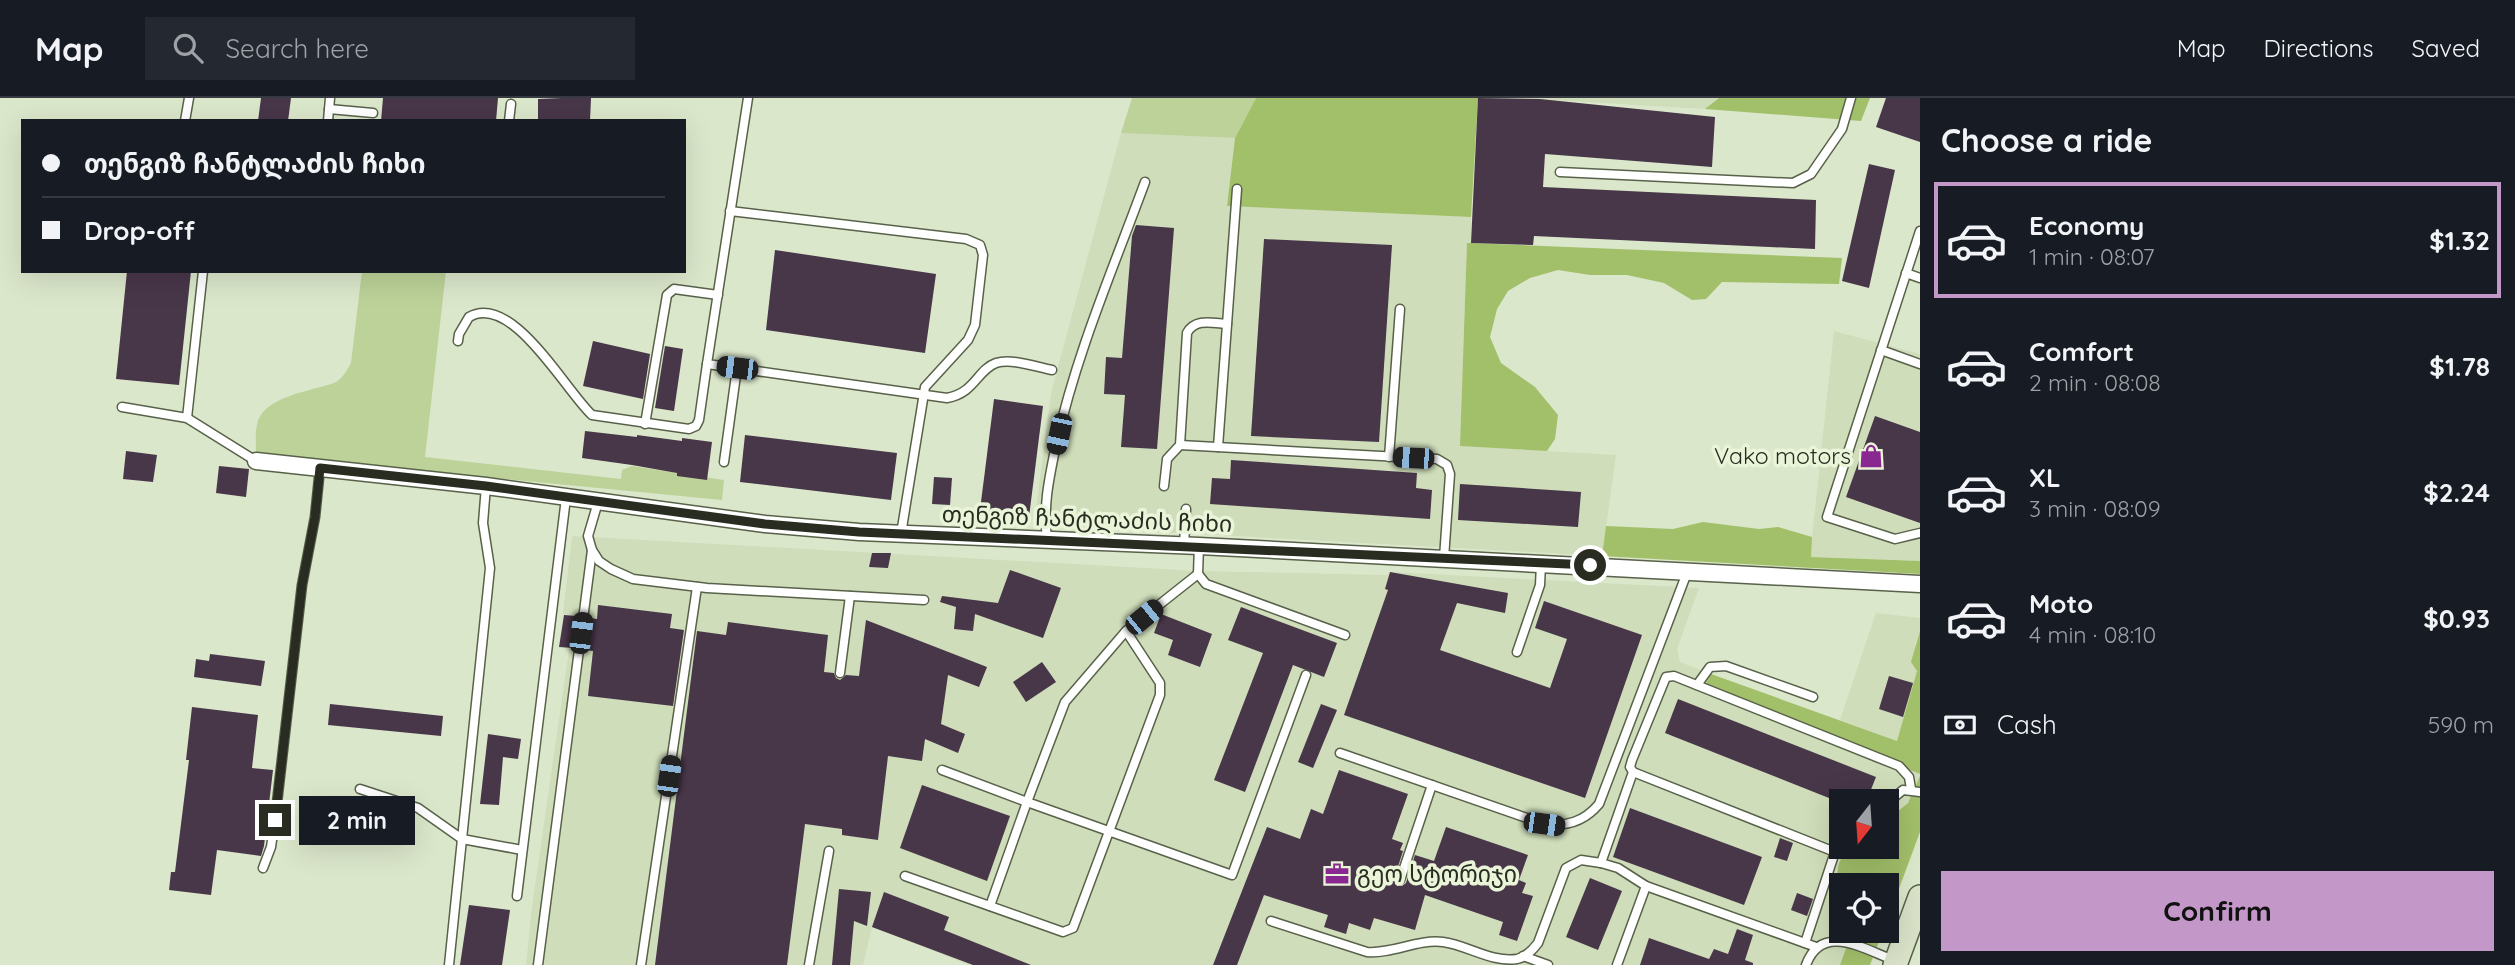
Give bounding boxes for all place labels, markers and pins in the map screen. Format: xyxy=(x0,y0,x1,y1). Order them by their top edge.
place label: Vako motors xyxy=(1714,441,1851,470)
shop icon: Vako motors xyxy=(1857,442,1885,470)
place label: გეო სტორიჯი xyxy=(1357,859,1517,888)
office icon: გეო სტორიჯი xyxy=(1323,860,1351,888)

